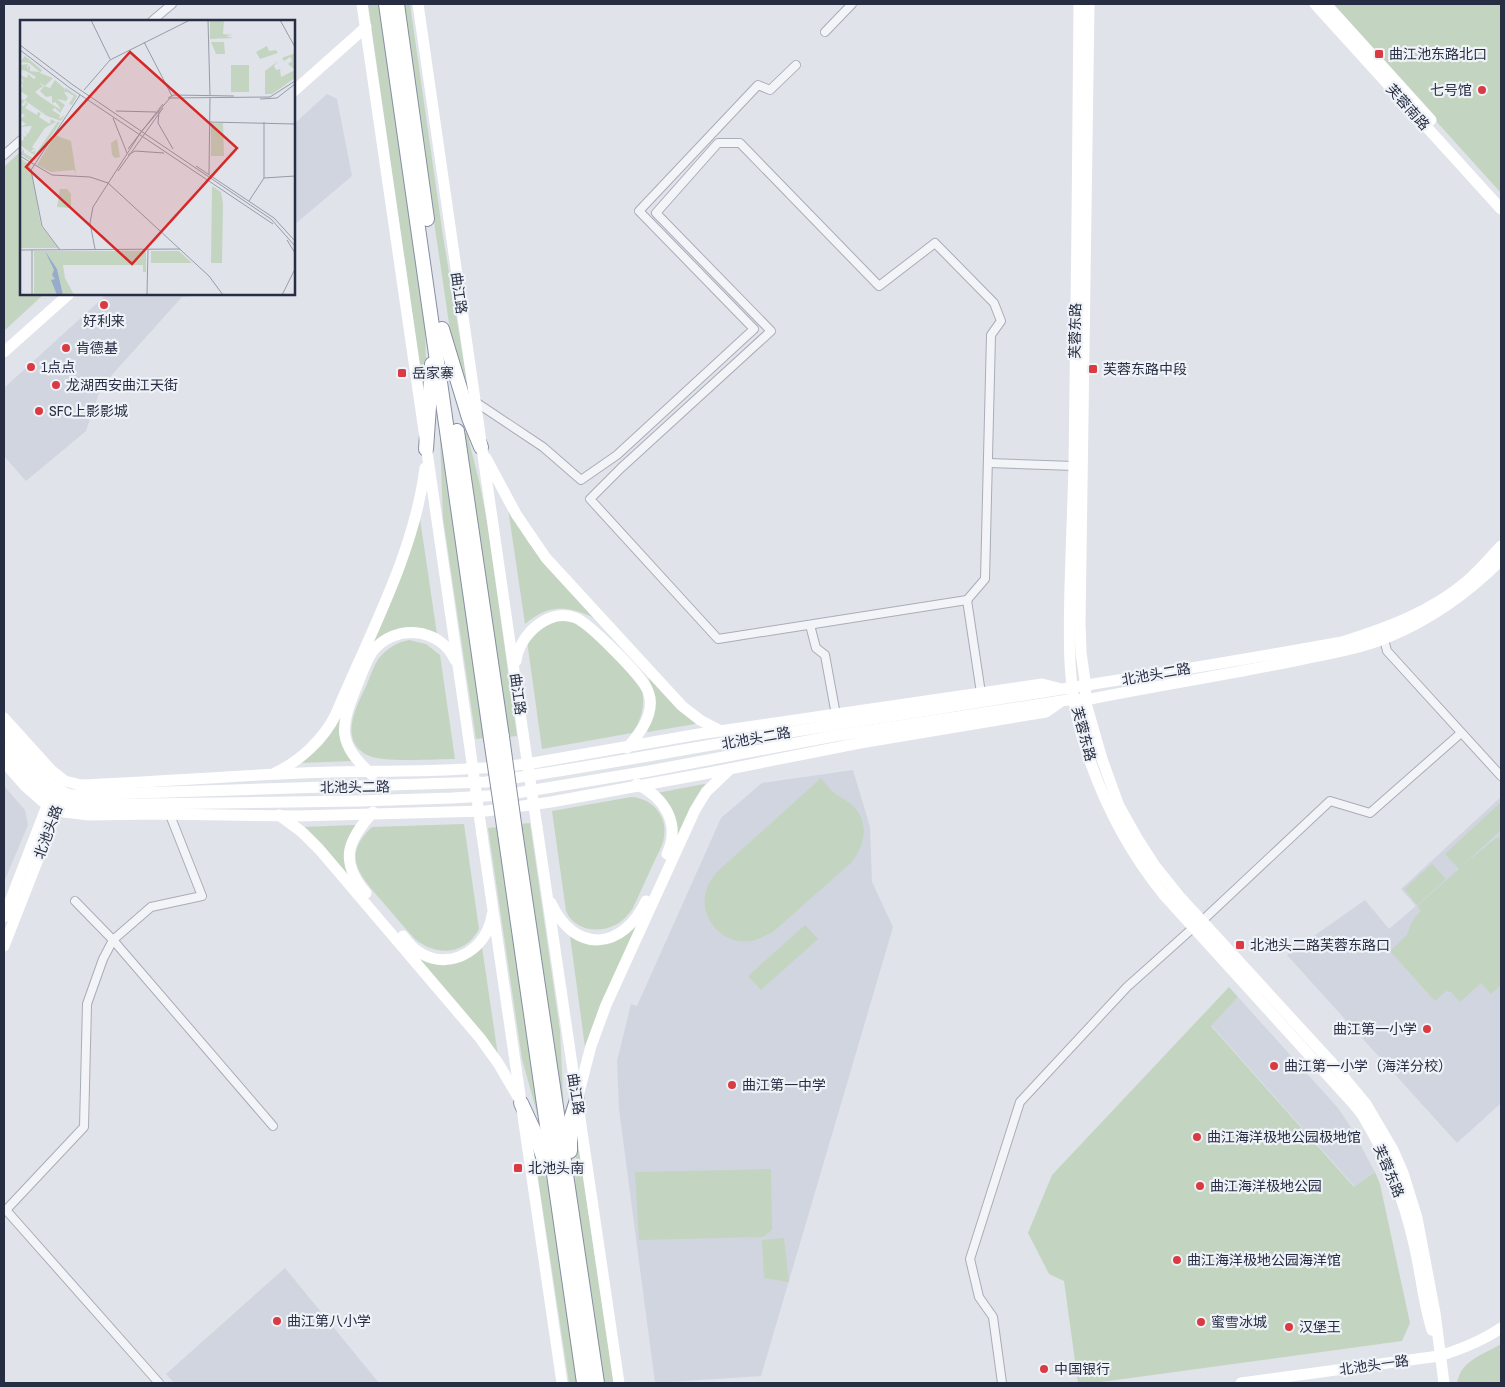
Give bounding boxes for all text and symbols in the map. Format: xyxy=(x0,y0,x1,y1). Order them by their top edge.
inset map xyxy=(20,20,295,295)
place label: 曲江池东路北口 xyxy=(1389,45,1487,63)
marker: 曲江池东路北口 xyxy=(1373,48,1385,60)
street label: 芙蓉南路 xyxy=(1383,80,1433,134)
place label: 七号馆 xyxy=(1430,81,1472,99)
marker: 七号馆 xyxy=(1476,84,1488,96)
street label: 曲江路 xyxy=(447,271,471,315)
marker: 好利来 xyxy=(98,299,110,311)
street label: 芙蓉东路 xyxy=(1066,303,1084,359)
place label: 好利来 xyxy=(83,312,125,330)
place label: 肯德基 xyxy=(76,339,118,357)
marker: 肯德基 xyxy=(60,342,72,354)
place label: 1点点 xyxy=(41,358,75,376)
place label: 芙蓉东路中段 xyxy=(1103,360,1187,378)
marker: 1点点 xyxy=(25,361,37,373)
marker: 芙蓉东路中段 xyxy=(1087,363,1099,375)
place label: 岳家寨 xyxy=(412,364,454,382)
marker: 岳家寨 xyxy=(396,367,408,379)
place label: 龙湖西安曲江天街 xyxy=(66,376,178,394)
marker: 龙湖西安曲江天街 xyxy=(50,379,62,391)
place label: SFC上影影城 xyxy=(49,402,128,420)
marker: SFC上影影城 xyxy=(33,405,45,417)
street label: 北池头二路 xyxy=(1120,659,1192,689)
street label: 曲江路 xyxy=(506,672,530,716)
street label: 芙蓉东路 xyxy=(1068,705,1100,763)
street label: 北池头二路 xyxy=(720,723,792,753)
street label: 北池头二路 xyxy=(320,777,390,797)
street label: 北池头路 xyxy=(30,803,66,861)
place label: 北池头二路芙蓉东路口 xyxy=(1250,936,1390,954)
marker: 北池头二路芙蓉东路口 xyxy=(1234,939,1246,951)
place label: 曲江第一小学 xyxy=(1333,1020,1417,1038)
marker: 曲江第一小学 xyxy=(1421,1023,1433,1035)
place label: 曲江第一小学（海洋分校） xyxy=(1284,1057,1452,1075)
marker: 曲江第一小学（海洋分校） xyxy=(1268,1060,1280,1072)
street label: 曲江路 xyxy=(564,1072,588,1116)
place label: 曲江第一中学 xyxy=(742,1076,826,1094)
marker: 曲江第一中学 xyxy=(726,1079,738,1091)
place label: 曲江海洋极地公园极地馆 xyxy=(1207,1128,1361,1146)
marker: 曲江海洋极地公园极地馆 xyxy=(1191,1131,1203,1143)
street label: 芙蓉东路 xyxy=(1370,1142,1408,1200)
place label: 北池头南 xyxy=(528,1159,584,1177)
marker: 北池头南 xyxy=(512,1162,524,1174)
place label: 曲江海洋极地公园 xyxy=(1210,1177,1322,1195)
marker: 曲江海洋极地公园 xyxy=(1194,1180,1206,1192)
place label: 曲江海洋极地公园海洋馆 xyxy=(1187,1251,1341,1269)
marker: 曲江海洋极地公园海洋馆 xyxy=(1171,1254,1183,1266)
place label: 曲江第八小学 xyxy=(287,1312,371,1330)
place label: 蜜雪冰城 xyxy=(1211,1313,1267,1331)
marker: 曲江第八小学 xyxy=(271,1315,283,1327)
marker: 蜜雪冰城 xyxy=(1195,1316,1207,1328)
place label: 汉堡王 xyxy=(1299,1318,1341,1336)
marker: 汉堡王 xyxy=(1283,1321,1295,1333)
street label: 北池头一路 xyxy=(1338,1351,1410,1379)
place label: 中国银行 xyxy=(1054,1360,1110,1378)
marker: 中国银行 xyxy=(1038,1363,1050,1375)

